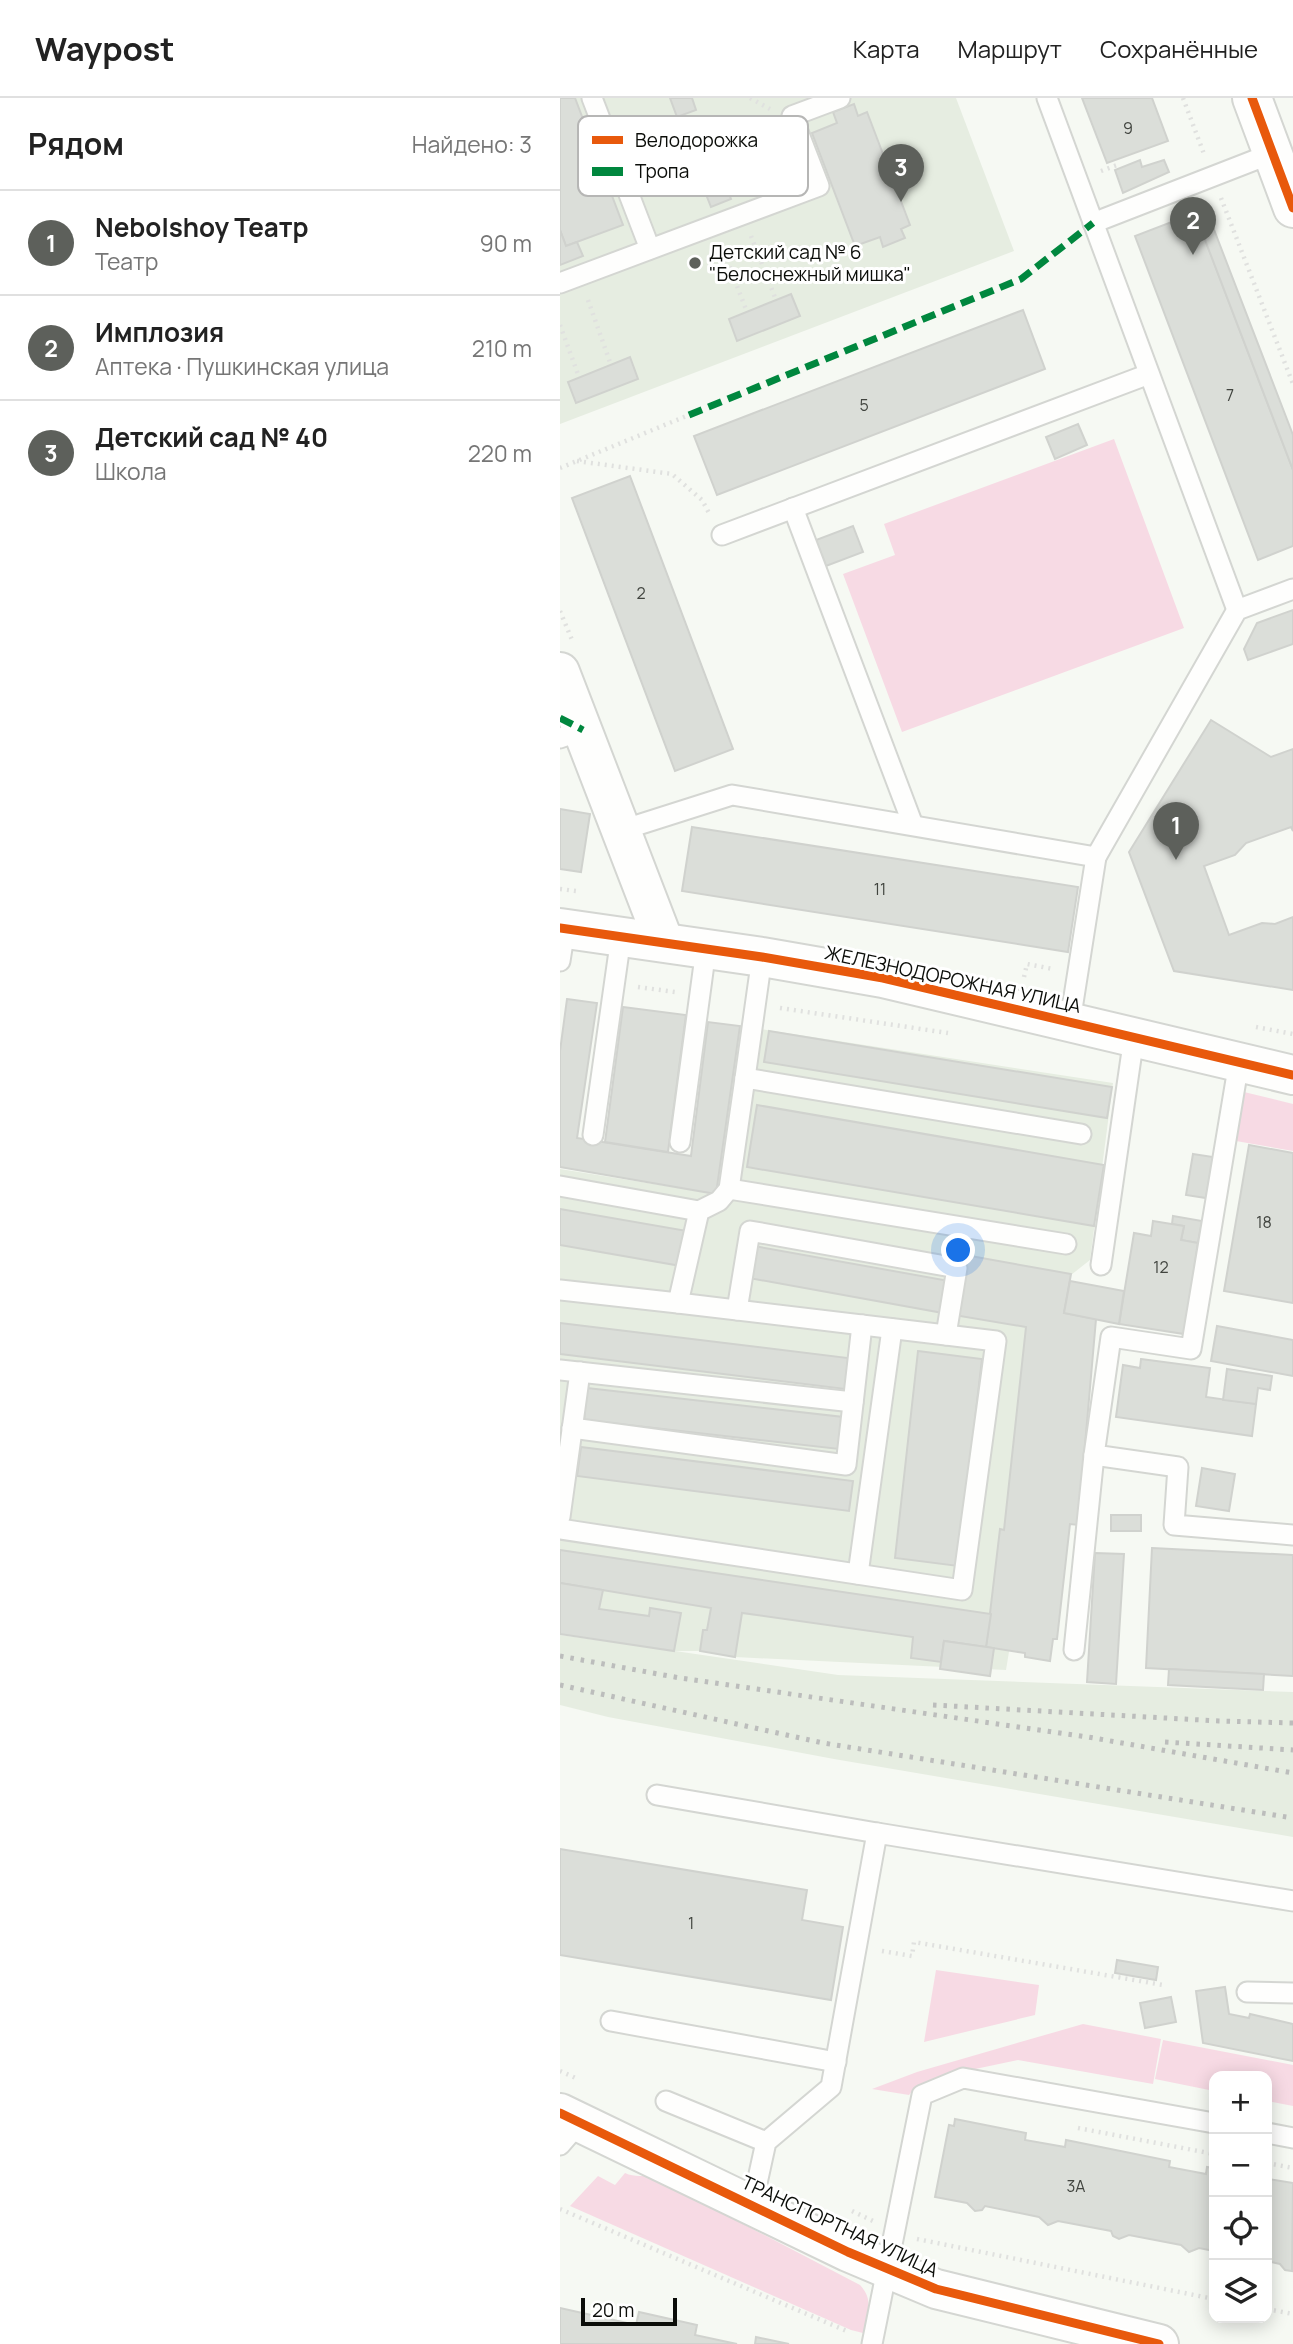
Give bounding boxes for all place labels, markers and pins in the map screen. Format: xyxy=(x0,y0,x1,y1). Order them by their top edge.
pin: 3 xyxy=(878,144,924,202)
pin: 2 xyxy=(1170,197,1216,255)
place label: Детский сад № 6 "Белоснежный мишка" xyxy=(709,239,911,287)
marker: Детский сад № 6 "Белоснежный мишка" xyxy=(687,255,703,271)
pin: 1 xyxy=(1153,802,1199,860)

